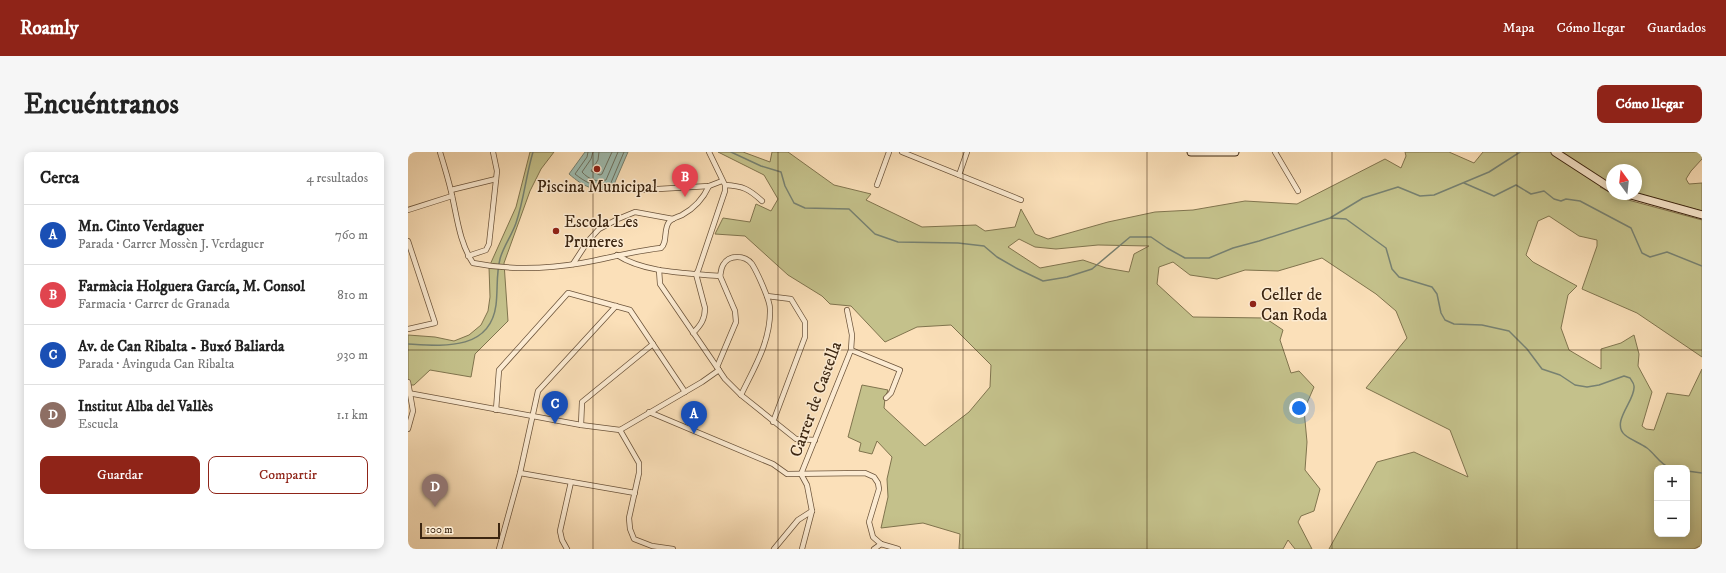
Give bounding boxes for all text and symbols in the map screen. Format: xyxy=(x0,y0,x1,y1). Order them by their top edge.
text: Roamly xyxy=(20,17,79,40)
text: Mapa xyxy=(1503,19,1534,37)
text: Cómo llegar xyxy=(1556,19,1625,37)
text: Guardados xyxy=(1647,19,1706,37)
button: Cómo llegar xyxy=(1597,85,1702,123)
text: Encuéntranos xyxy=(24,87,179,122)
marker: Piscina Municipal xyxy=(592,164,602,174)
pin: B xyxy=(672,164,698,197)
north arrow xyxy=(1606,164,1642,200)
text: Cerca xyxy=(40,167,79,189)
text: 4 resultados xyxy=(306,170,368,186)
place label: Piscina Municipal xyxy=(537,176,657,198)
place label: Escola Les Pruneres xyxy=(564,211,638,253)
text: Mn. Cinto Verdaguer xyxy=(78,217,204,236)
marker: Escola Les Pruneres xyxy=(551,226,561,236)
text: A xyxy=(49,227,57,243)
text: 760 m xyxy=(335,227,368,243)
text: Parada · Carrer Mossèn J. Verdaguer xyxy=(78,236,264,252)
text: Farmàcia Holguera García, M. Consol xyxy=(78,277,305,296)
place label: Celler de Can Roda xyxy=(1261,284,1328,326)
text: B xyxy=(49,287,57,303)
text: 810 m xyxy=(337,287,368,303)
text: Farmacia · Carrer de Granada xyxy=(78,296,230,312)
marker: Celler de Can Roda xyxy=(1248,299,1258,309)
text: Av. de Can Ribalta - Buxó Baliarda xyxy=(78,337,284,356)
street label: Carrer de Castella xyxy=(785,338,847,460)
text: C xyxy=(49,347,57,363)
text: 930 m xyxy=(337,347,368,363)
text: Parada · Avinguda Can Ribalta xyxy=(78,356,234,372)
pin: C xyxy=(542,391,568,424)
text: Institut Alba del Vallès xyxy=(78,397,213,416)
your location xyxy=(1289,398,1309,418)
pin: A xyxy=(681,401,707,434)
text: D xyxy=(48,407,58,423)
text: 1.1 km xyxy=(336,407,368,423)
text: Escuela xyxy=(78,416,118,432)
button: Guardar xyxy=(40,456,200,494)
button: Compartir xyxy=(208,456,368,494)
map controls xyxy=(1654,465,1690,537)
button: + xyxy=(1654,465,1690,501)
pin: D xyxy=(422,474,448,507)
button: − xyxy=(1654,501,1690,537)
scale bar xyxy=(420,521,500,540)
text: 100 m xyxy=(426,523,452,537)

